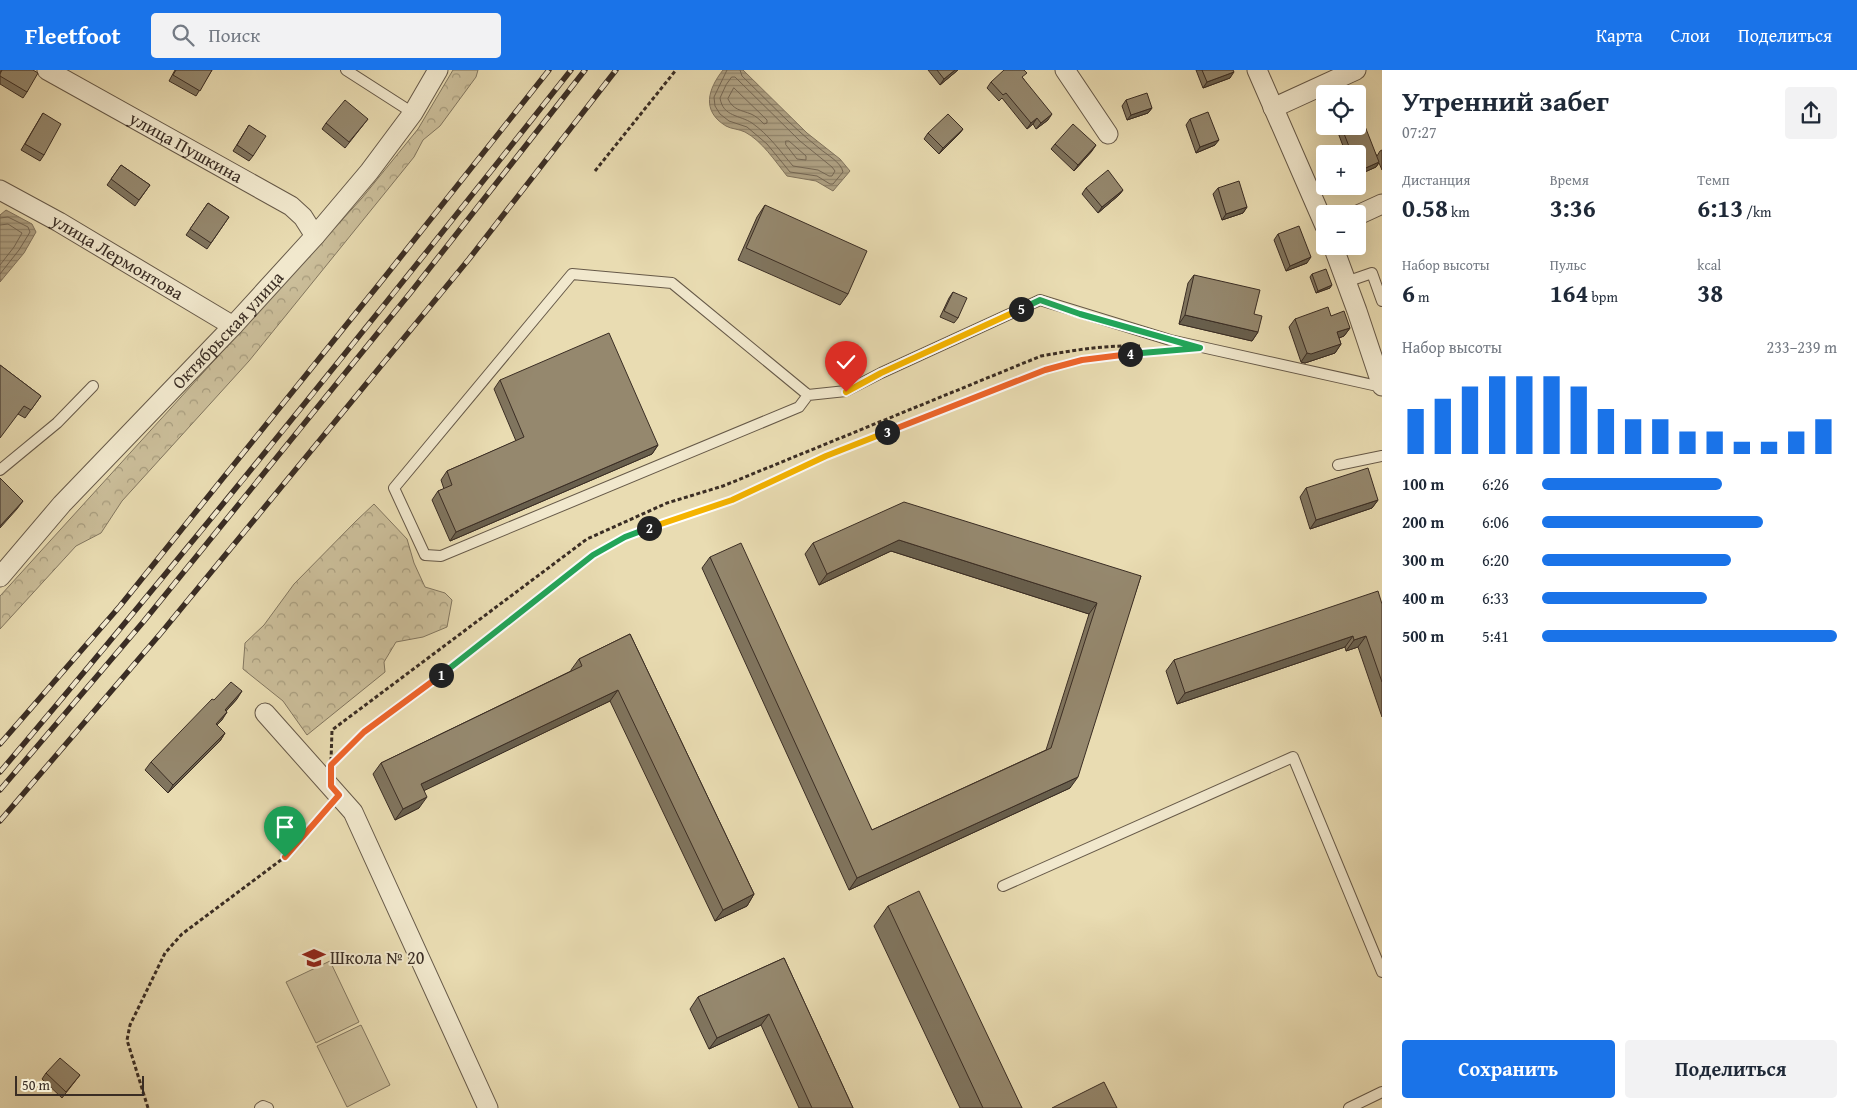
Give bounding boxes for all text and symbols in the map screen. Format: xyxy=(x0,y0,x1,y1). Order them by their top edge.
search box xyxy=(151,13,501,58)
text: Fleetfoot xyxy=(25,18,121,53)
icon: search xyxy=(169,21,197,49)
text: Поиск xyxy=(209,21,260,49)
text: Карта xyxy=(1596,22,1643,49)
text: Слои xyxy=(1671,22,1710,49)
text: Поделиться xyxy=(1738,22,1832,49)
text: Утренний забег xyxy=(1402,80,1609,121)
map controls xyxy=(1316,85,1366,255)
button: locate xyxy=(1316,85,1366,135)
button: share xyxy=(1785,87,1837,139)
street label: улица Пушкина xyxy=(124,104,248,190)
text: 07:27 xyxy=(1402,120,1437,144)
button: + xyxy=(1316,145,1366,195)
text: Дистанция xyxy=(1402,170,1470,190)
text: Время xyxy=(1550,170,1589,190)
text: Темп xyxy=(1697,170,1730,190)
text: 0.58 xyxy=(1402,190,1448,226)
text: 3:36 xyxy=(1550,190,1596,226)
text: 6:13 xyxy=(1697,190,1743,226)
text: km xyxy=(1448,202,1470,222)
text: /km xyxy=(1743,202,1772,222)
button: − xyxy=(1316,205,1366,255)
street label: улица Лермонтова xyxy=(46,206,189,307)
text: Набор высоты xyxy=(1402,255,1489,275)
text: Пульс xyxy=(1550,255,1586,275)
text: kcal xyxy=(1697,255,1721,275)
street label: Октябрьская улица xyxy=(165,264,290,395)
text: 6 xyxy=(1402,275,1415,311)
text: 164 xyxy=(1550,275,1589,311)
text: 38 xyxy=(1697,275,1723,311)
text: m xyxy=(1415,287,1429,307)
text: bpm xyxy=(1589,287,1618,307)
pin: 5 xyxy=(1008,296,1034,322)
text: 5 xyxy=(1018,299,1025,319)
text: Набор высоты xyxy=(1402,335,1502,359)
text: 233–239 m xyxy=(1767,335,1837,359)
pin xyxy=(825,341,867,392)
pin: 4 xyxy=(1118,342,1142,366)
text: 4 xyxy=(1127,344,1134,364)
icon: check xyxy=(832,348,860,376)
pin: 3 xyxy=(874,420,900,444)
text: 3 xyxy=(884,422,891,442)
text: 100 m xyxy=(1402,472,1444,496)
text: 6:26 xyxy=(1482,472,1509,496)
text: 200 m xyxy=(1402,510,1444,534)
text: 6:06 xyxy=(1482,510,1509,534)
pin: 2 xyxy=(636,516,662,540)
text: 2 xyxy=(646,518,653,538)
text: 300 m xyxy=(1402,548,1444,572)
text: 6:20 xyxy=(1482,548,1509,572)
text: 400 m xyxy=(1402,586,1444,610)
text: 6:33 xyxy=(1482,586,1509,610)
text: 500 m xyxy=(1402,624,1444,648)
text: 5:41 xyxy=(1482,624,1509,648)
pin: 1 xyxy=(428,662,454,688)
text: 1 xyxy=(438,665,445,685)
pin xyxy=(264,806,306,857)
icon: arrive xyxy=(271,813,299,841)
place label: Школа № 20 xyxy=(330,944,425,971)
school or university icon: Школа № 20 xyxy=(301,945,327,971)
button: Сохранить xyxy=(1402,1040,1615,1098)
button: Поделиться xyxy=(1625,1040,1837,1098)
scale bar xyxy=(15,1073,144,1096)
text: 50 m xyxy=(22,1075,50,1095)

